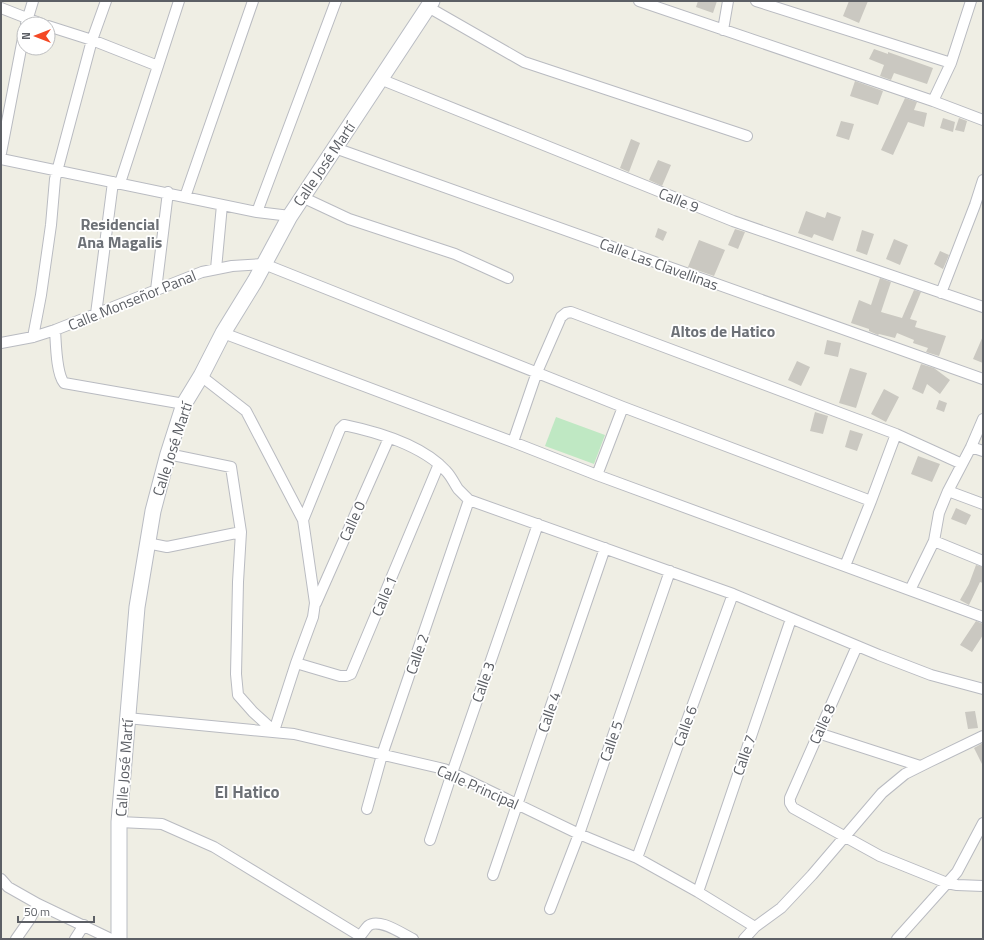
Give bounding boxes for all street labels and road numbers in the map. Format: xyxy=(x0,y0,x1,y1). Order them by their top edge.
street label: Calle José Martí xyxy=(287,116,362,211)
street label: Calle 9 xyxy=(655,181,703,219)
street label: Calle Las Clavellinas xyxy=(596,232,722,296)
street label: Calle Monseñor Panal xyxy=(64,264,200,336)
street label: Calle José Martí xyxy=(146,398,199,499)
street label: Calle 0 xyxy=(333,497,371,545)
street label: Calle 1 xyxy=(365,572,403,620)
street label: Calle 2 xyxy=(399,630,435,678)
street label: Calle 3 xyxy=(465,658,501,706)
street label: Calle 4 xyxy=(531,688,567,736)
street label: Calle 8 xyxy=(803,700,841,748)
street label: Calle 6 xyxy=(667,702,703,750)
street label: Calle José Martí xyxy=(109,717,139,817)
street label: Calle 5 xyxy=(593,717,629,765)
street label: Calle 7 xyxy=(726,731,762,779)
street label: Calle Principal xyxy=(433,759,523,815)

